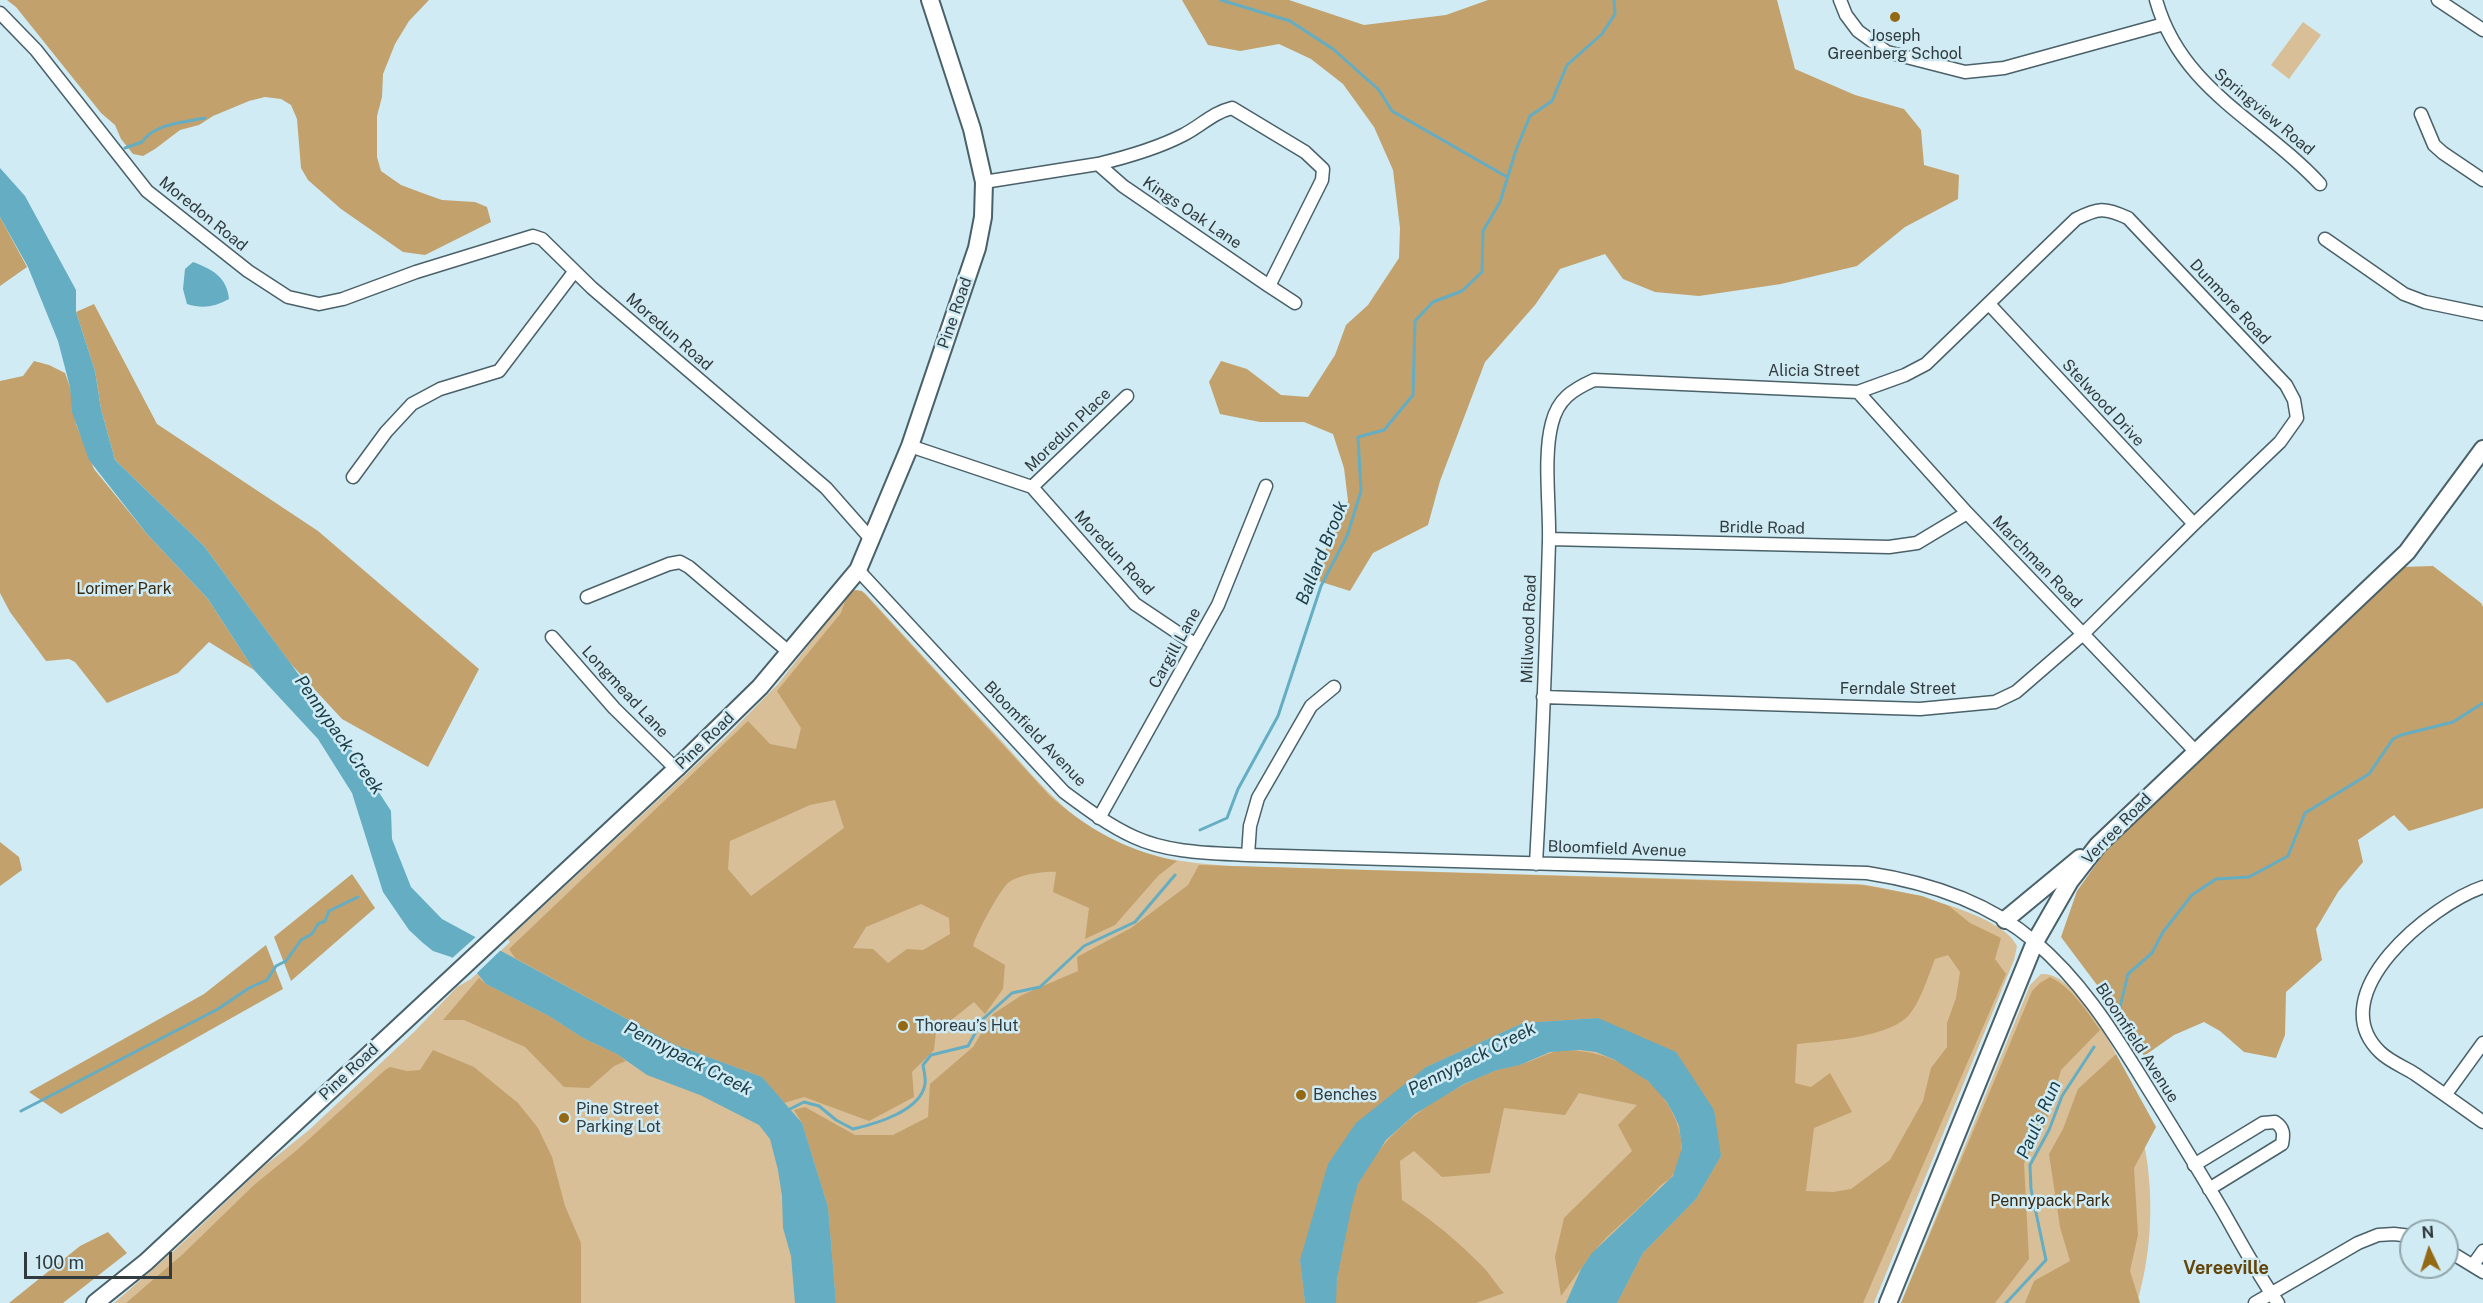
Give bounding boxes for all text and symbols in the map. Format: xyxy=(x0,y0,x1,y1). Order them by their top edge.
marker: Joseph Greenberg School xyxy=(1888,10,1902,24)
place label: Joseph Greenberg School xyxy=(1827,26,1963,64)
street label: Springview Road xyxy=(2210,64,2318,160)
street label: Moredon Road xyxy=(155,173,251,255)
street label: Kings Oak Lane xyxy=(1139,173,1245,253)
street label: Dunmore Road xyxy=(2186,255,2274,349)
street label: Pine Road xyxy=(934,275,976,351)
street label: Moredun Road xyxy=(622,289,716,375)
street label: Stelwood Drive xyxy=(2058,355,2148,451)
street label: Alicia Street xyxy=(1768,361,1860,381)
street label: Moredun Place xyxy=(1021,384,1115,476)
water label: Ballard Brook xyxy=(1291,498,1353,608)
street label: Moredun Road xyxy=(1070,507,1158,599)
street label: Marchman Road xyxy=(1988,512,2086,612)
street label: Bridle Road xyxy=(1719,518,1805,538)
street label: Millwood Road xyxy=(1518,574,1540,684)
park label: Lorimer Park xyxy=(76,579,172,599)
street label: Cargill Lane xyxy=(1145,604,1205,692)
street label: Longmead Lane xyxy=(578,642,672,742)
water label: Pennypack Creek xyxy=(290,671,388,799)
street label: Bloomfield Avenue xyxy=(980,677,1090,791)
street label: Ferndale Street xyxy=(1840,679,1956,699)
street label: Pine Road xyxy=(672,708,738,774)
street label: Verree Road xyxy=(2078,789,2156,869)
street label: Bloomfield Avenue xyxy=(1547,837,1687,861)
street label: Bloomfield Avenue xyxy=(2091,980,2183,1106)
place label: Thoreau’s Hut xyxy=(915,1016,1018,1036)
water label: Pennypack Creek xyxy=(620,1017,756,1101)
water label: Pennypack Creek xyxy=(1404,1017,1540,1101)
marker: Thoreau’s Hut xyxy=(896,1019,910,1033)
street label: Pine Road xyxy=(315,1040,383,1104)
water label: Paul's Run xyxy=(2012,1078,2066,1162)
place label: Benches xyxy=(1313,1085,1377,1105)
marker: Benches xyxy=(1294,1088,1308,1102)
place label: Pine Street Parking Lot xyxy=(576,1099,661,1137)
marker: Pine Street Parking Lot xyxy=(557,1111,571,1125)
park label: Pennypack Park xyxy=(1990,1191,2110,1211)
north arrow xyxy=(2399,1219,2459,1279)
text: N xyxy=(2421,1223,2435,1242)
scale bar xyxy=(27,1240,176,1278)
text: 100 m xyxy=(35,1252,84,1273)
district label: Vereeville xyxy=(2183,1257,2269,1279)

